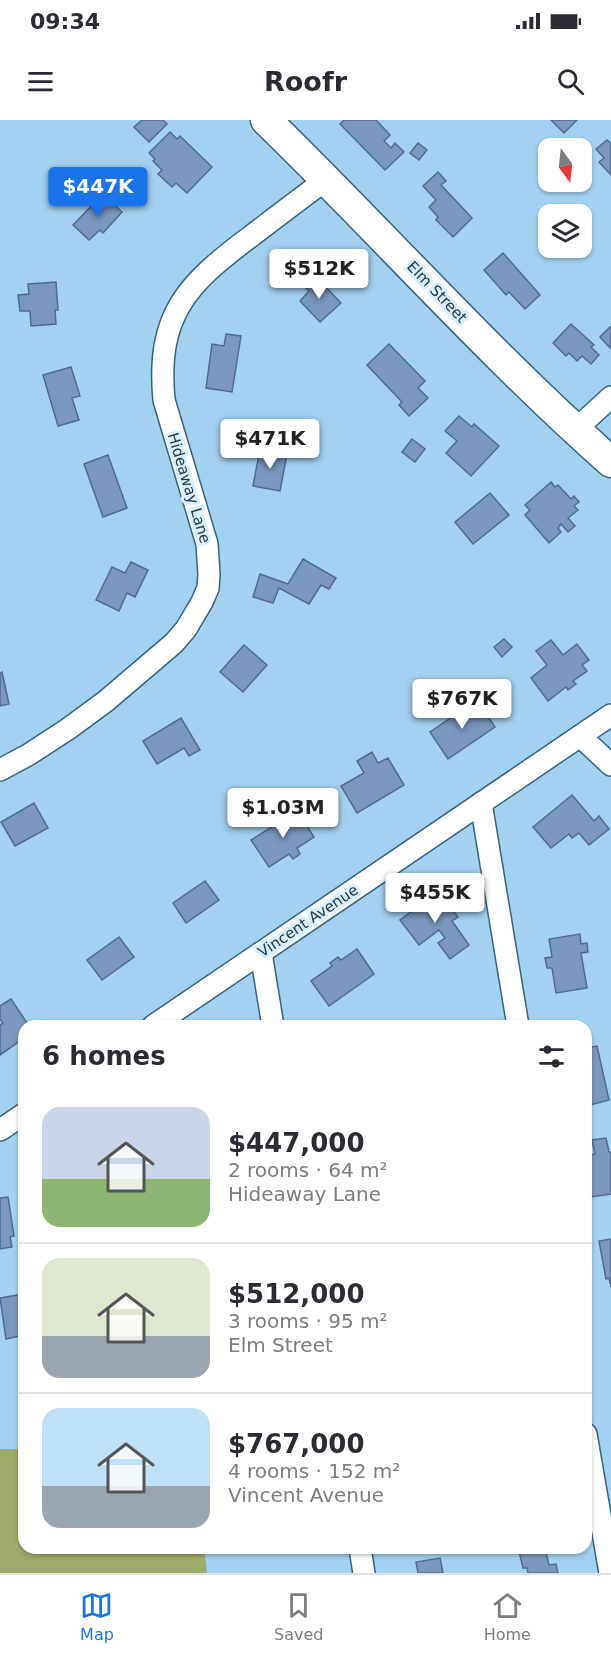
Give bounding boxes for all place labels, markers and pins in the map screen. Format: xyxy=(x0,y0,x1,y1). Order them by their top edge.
pin: $447K xyxy=(56,167,140,218)
pin: $512K xyxy=(277,249,361,300)
pin: $471K xyxy=(228,419,312,470)
pin: $767K xyxy=(420,679,504,730)
pin: $1.03M xyxy=(234,788,332,839)
pin: $455K xyxy=(393,873,477,924)

